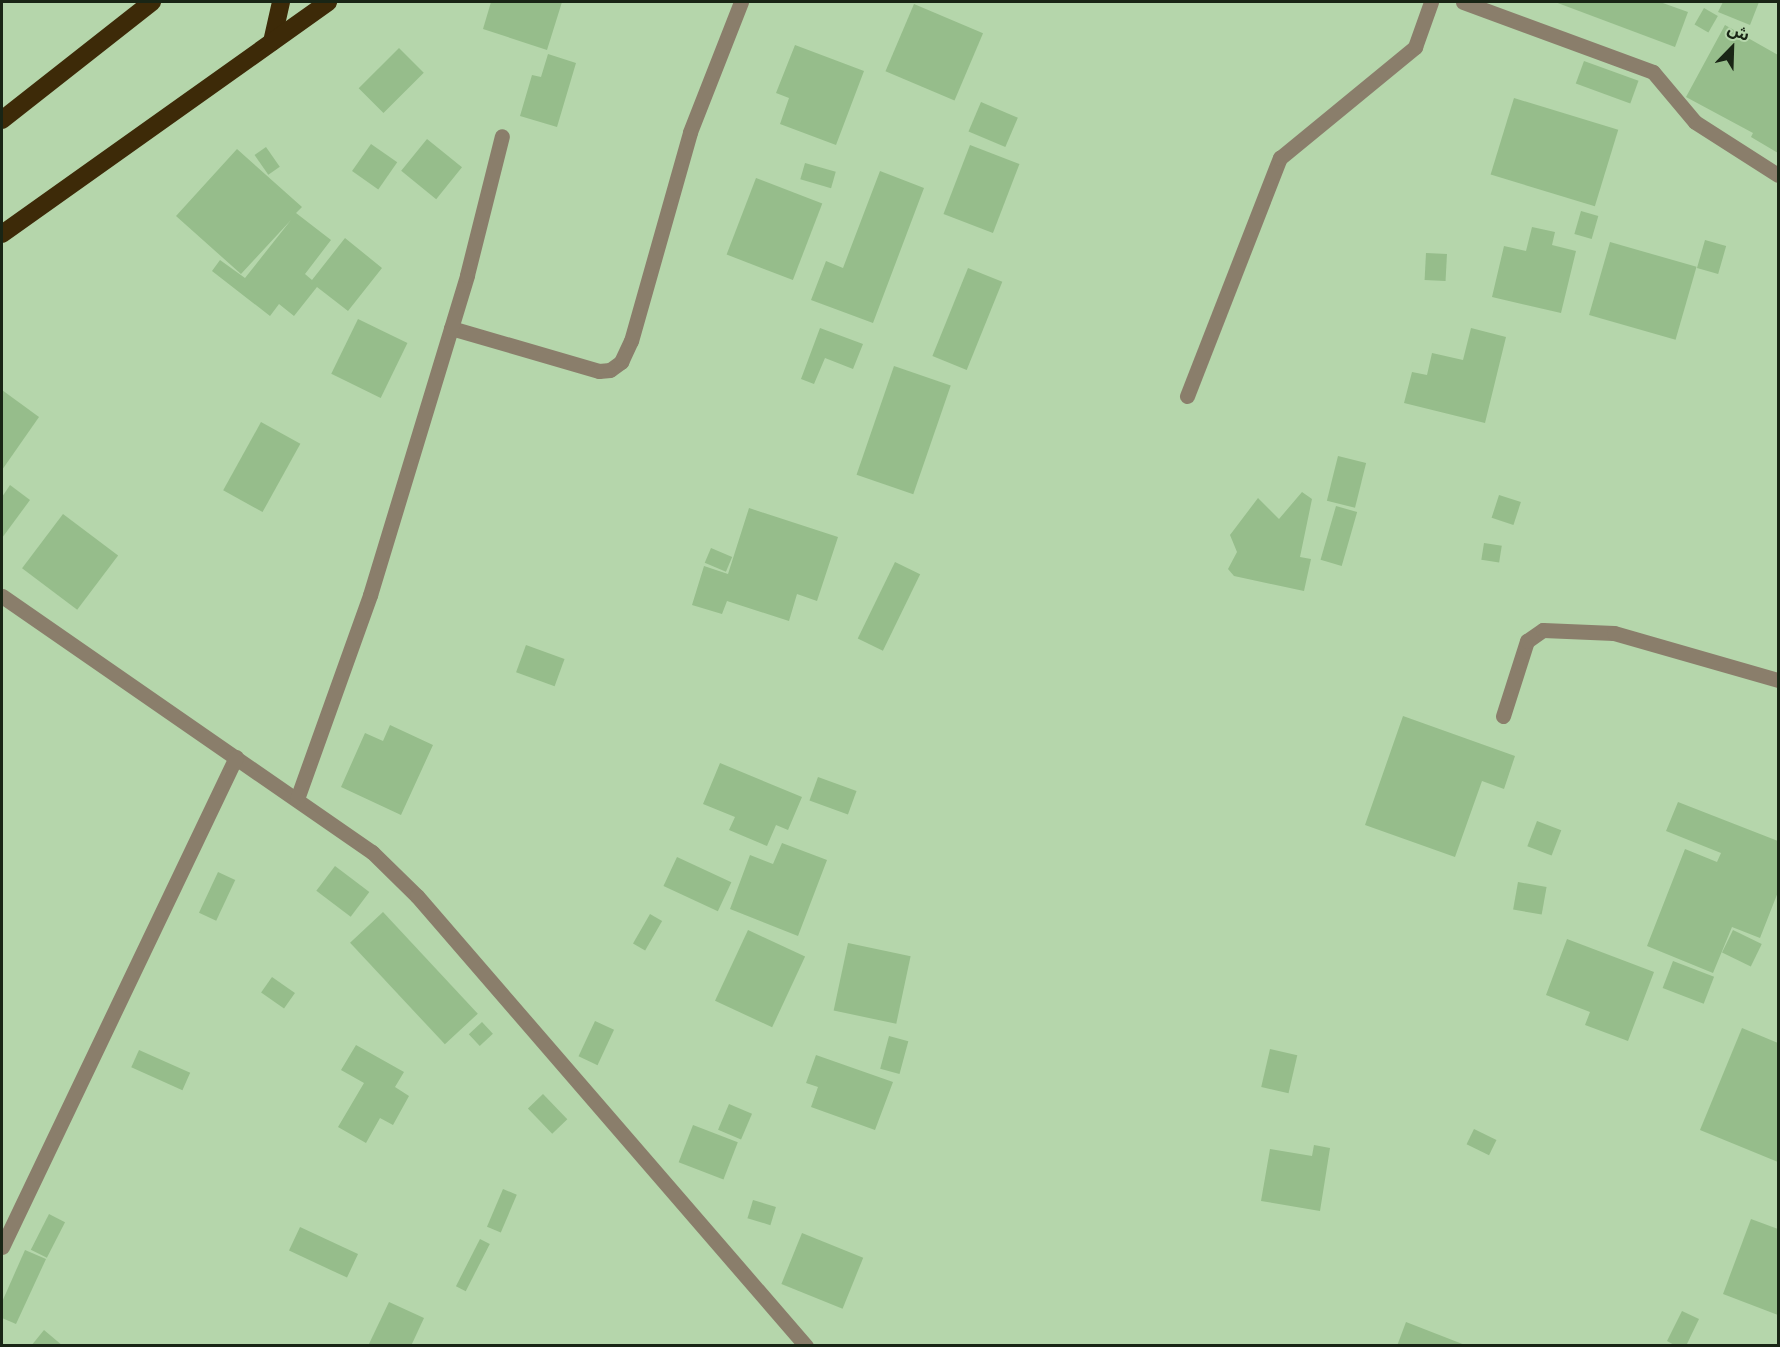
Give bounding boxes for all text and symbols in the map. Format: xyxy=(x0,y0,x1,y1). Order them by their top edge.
north arrow xyxy=(1702,18,1762,78)
text: ش xyxy=(1725,18,1753,44)

